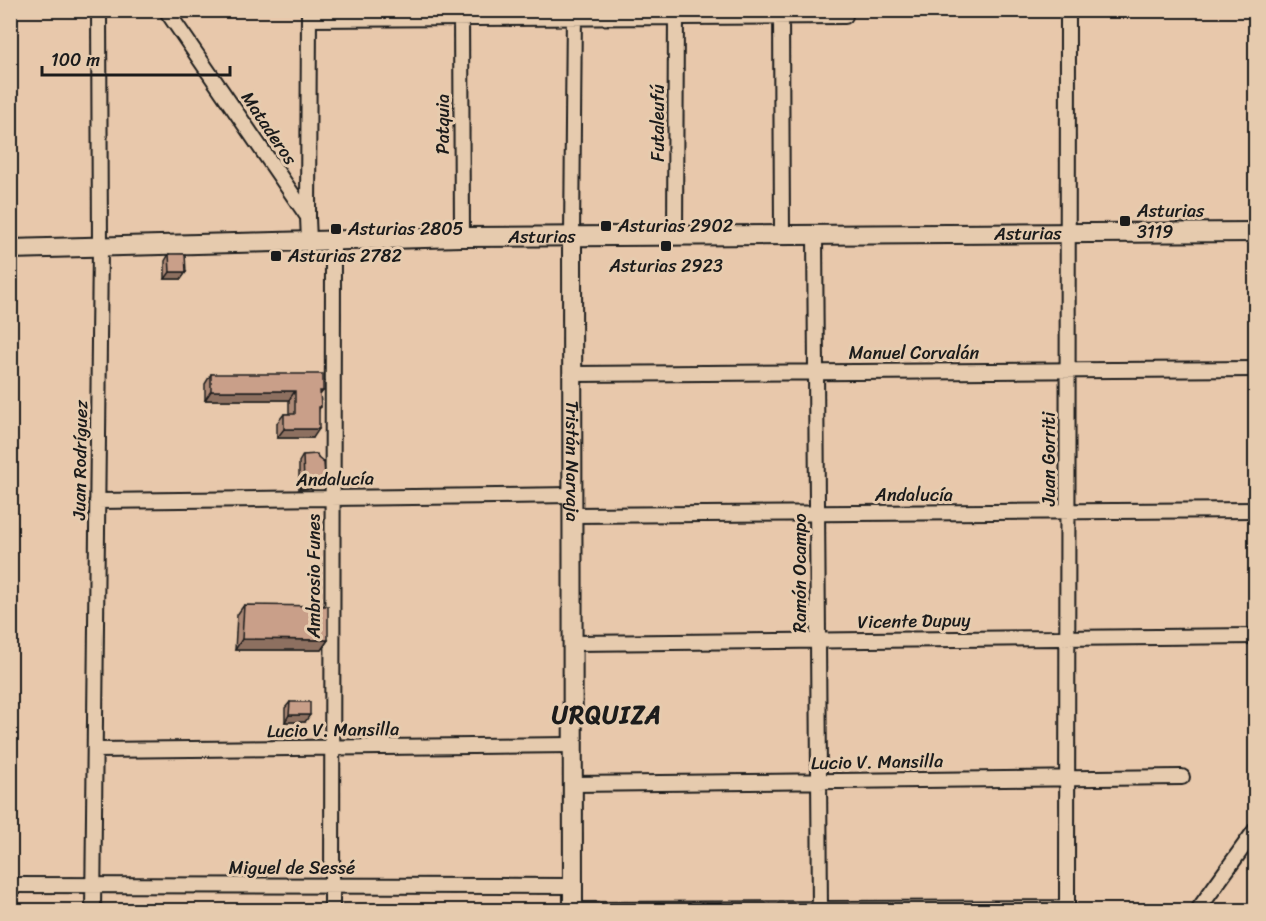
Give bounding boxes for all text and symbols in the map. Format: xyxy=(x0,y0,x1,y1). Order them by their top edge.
scale bar xyxy=(42,39,230,77)
text: 100 m xyxy=(51,44,100,76)
street label: Mataderos xyxy=(232,84,306,172)
street label: Futaleufú xyxy=(642,84,674,162)
street label: Patquia xyxy=(427,94,459,154)
place label: Asturias 3119 xyxy=(1136,195,1205,248)
place label: Asturias 2902 xyxy=(617,210,733,242)
place label: Asturias 2805 xyxy=(347,213,464,245)
marker: Asturias 3119 xyxy=(1118,214,1132,228)
street label: Asturias xyxy=(993,217,1062,250)
marker: Asturias 2902 xyxy=(599,219,613,233)
street label: Asturias xyxy=(507,220,576,253)
marker: Asturias 2805 xyxy=(329,222,343,236)
marker: Asturias 2923 xyxy=(659,239,673,253)
place label: Asturias 2782 xyxy=(287,240,402,272)
marker: Asturias 2782 xyxy=(269,249,283,263)
place label: Asturias 2923 xyxy=(608,250,723,282)
street label: Manuel Corvalán xyxy=(849,337,980,369)
street label: Juan Rodríguez xyxy=(63,399,97,521)
street label: Tristán Narvaja xyxy=(556,400,588,522)
street label: Juan Gorriti xyxy=(1033,411,1065,507)
street label: Andalucía xyxy=(295,462,374,496)
street label: Andalucía xyxy=(874,479,953,511)
street label: Ambrosio Funes xyxy=(298,513,330,639)
street label: Ramón Ocampo xyxy=(784,513,816,633)
street label: Vicente Dupuy xyxy=(857,604,971,638)
district label: URQUIZA xyxy=(552,694,662,736)
street label: Lucio V. Mansilla xyxy=(267,713,399,747)
street label: Lucio V. Mansilla xyxy=(811,745,943,779)
street label: Miguel de Sessé xyxy=(229,852,355,884)

